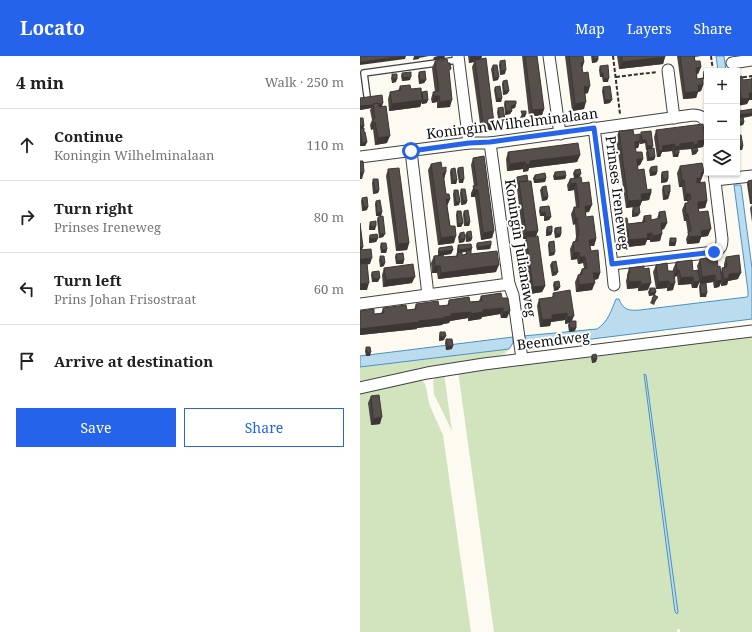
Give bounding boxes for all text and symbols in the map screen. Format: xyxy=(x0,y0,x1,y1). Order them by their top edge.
text: Locato xyxy=(20,15,85,41)
text: Map xyxy=(575,19,605,38)
text: Layers xyxy=(627,19,672,38)
text: Share xyxy=(694,19,732,38)
map controls xyxy=(704,68,740,176)
button: + xyxy=(704,68,740,104)
text: 4 min xyxy=(16,71,64,94)
text: Walk · 250 m xyxy=(265,73,344,91)
street label: Koningin Wilhelminalaan xyxy=(425,103,599,143)
button: − xyxy=(704,104,740,140)
text: Continue xyxy=(54,126,123,146)
icon: ahead xyxy=(16,134,38,156)
street label: Prinses Ireneweg xyxy=(602,135,635,252)
text: 110 m xyxy=(307,136,344,154)
button: layers xyxy=(704,140,740,176)
route start xyxy=(402,142,420,160)
text: Koningin Wilhelminalaan xyxy=(54,146,214,164)
street label: Koningin Julianaweg xyxy=(501,178,541,319)
text: Turn right xyxy=(54,198,133,218)
icon: right xyxy=(16,206,38,228)
text: 80 m xyxy=(314,208,344,226)
text: Prinses Ireneweg xyxy=(54,218,161,236)
route end xyxy=(705,243,723,261)
text: Turn left xyxy=(54,270,122,290)
icon: left xyxy=(16,278,38,300)
text: 60 m xyxy=(314,280,344,298)
text: Prins Johan Frisostraat xyxy=(54,290,196,308)
street label: Beemdweg xyxy=(516,326,591,354)
icon: arrive xyxy=(16,350,38,372)
text: Arrive at destination xyxy=(54,351,213,371)
button: Save xyxy=(16,408,176,447)
button: Share xyxy=(184,408,344,447)

